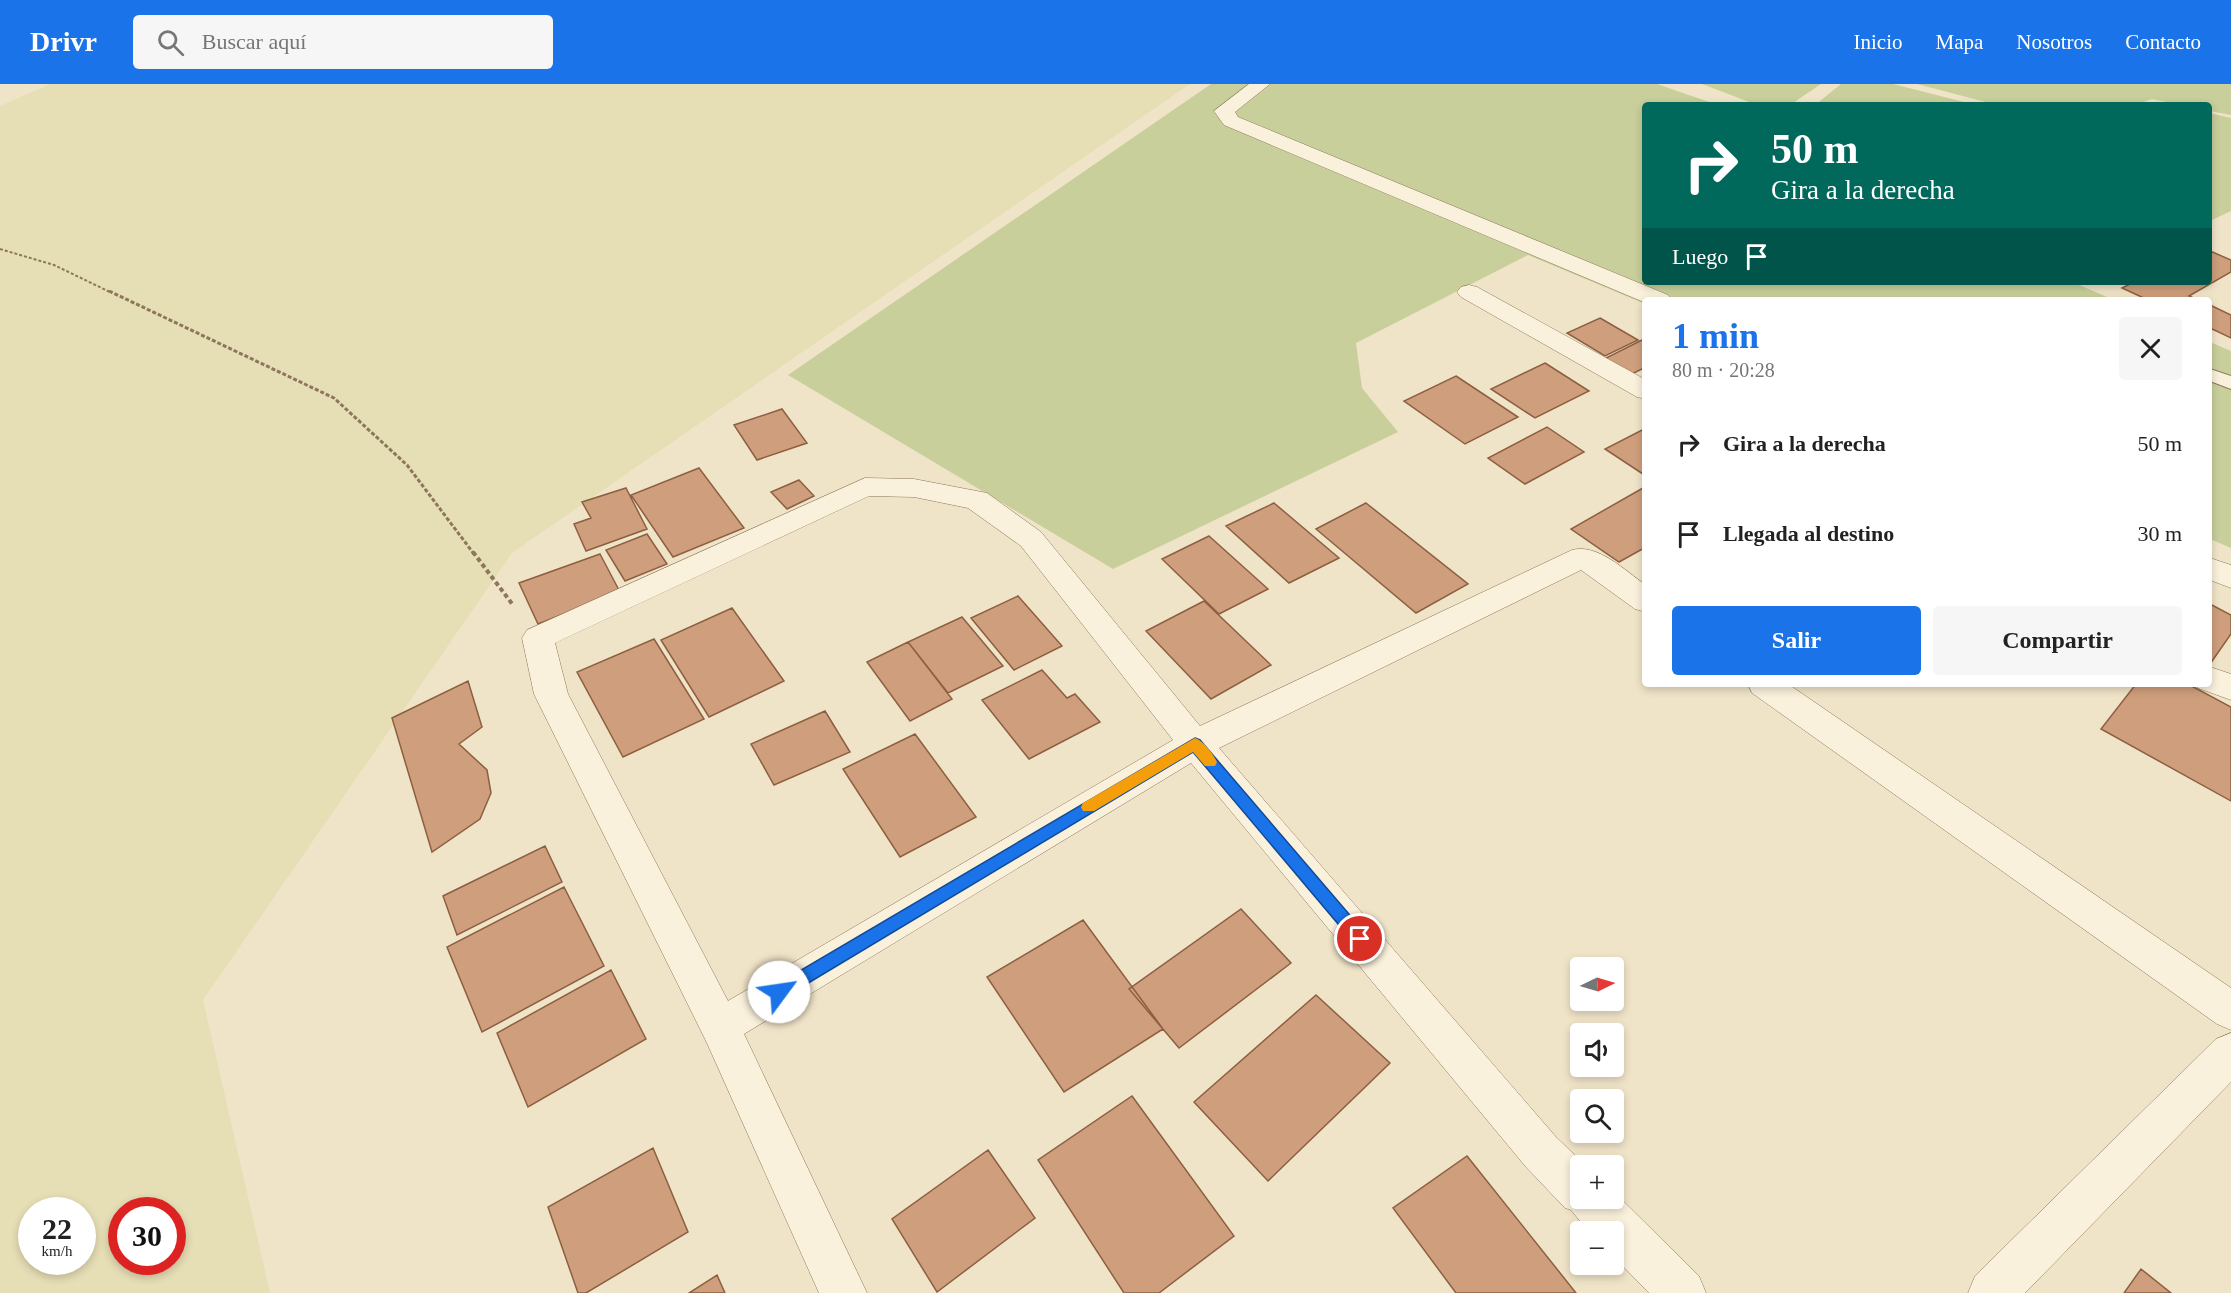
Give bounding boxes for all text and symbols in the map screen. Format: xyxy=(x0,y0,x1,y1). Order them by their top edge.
search box xyxy=(133,15,553,69)
text: Drivr xyxy=(30,26,97,57)
icon: search xyxy=(154,26,187,59)
text: Buscar aquí xyxy=(202,29,306,54)
text: Inicio xyxy=(1854,30,1903,54)
text: Mapa xyxy=(1936,30,1983,54)
text: Nosotros xyxy=(2016,30,2092,54)
text: Contacto xyxy=(2125,30,2201,54)
icon: right xyxy=(1672,126,1750,204)
text: 50 m xyxy=(1771,126,1859,172)
text: Gira a la derecha xyxy=(1771,175,1955,205)
icon: arrive xyxy=(1740,240,1773,273)
text: Luego xyxy=(1672,244,1728,269)
text: 1 min xyxy=(1672,316,1759,356)
button: close xyxy=(2119,317,2182,380)
text: 80 m · 20:28 xyxy=(1672,359,1775,381)
icon: right xyxy=(1672,428,1705,461)
text: Gira a la derecha xyxy=(1723,431,1886,456)
text: 50 m xyxy=(2137,431,2182,456)
icon: arrive xyxy=(1672,518,1705,551)
text: Llegada al destino xyxy=(1723,521,1894,546)
text: 30 m xyxy=(2137,521,2182,546)
button: Salir xyxy=(1672,606,1921,675)
button: Compartir xyxy=(1933,606,2182,675)
pin xyxy=(1334,913,1385,964)
icon: arrive xyxy=(1343,922,1376,955)
north arrow xyxy=(1570,957,1624,1011)
map controls xyxy=(1570,957,1624,1275)
position arrow xyxy=(747,960,811,1024)
button: sound xyxy=(1570,1023,1624,1077)
button: search xyxy=(1570,1089,1624,1143)
button: + xyxy=(1570,1155,1624,1209)
speed limit sign: 30 xyxy=(108,1197,186,1275)
text: 22 xyxy=(42,1212,72,1245)
button: − xyxy=(1570,1221,1624,1275)
text: km/h xyxy=(42,1243,72,1259)

